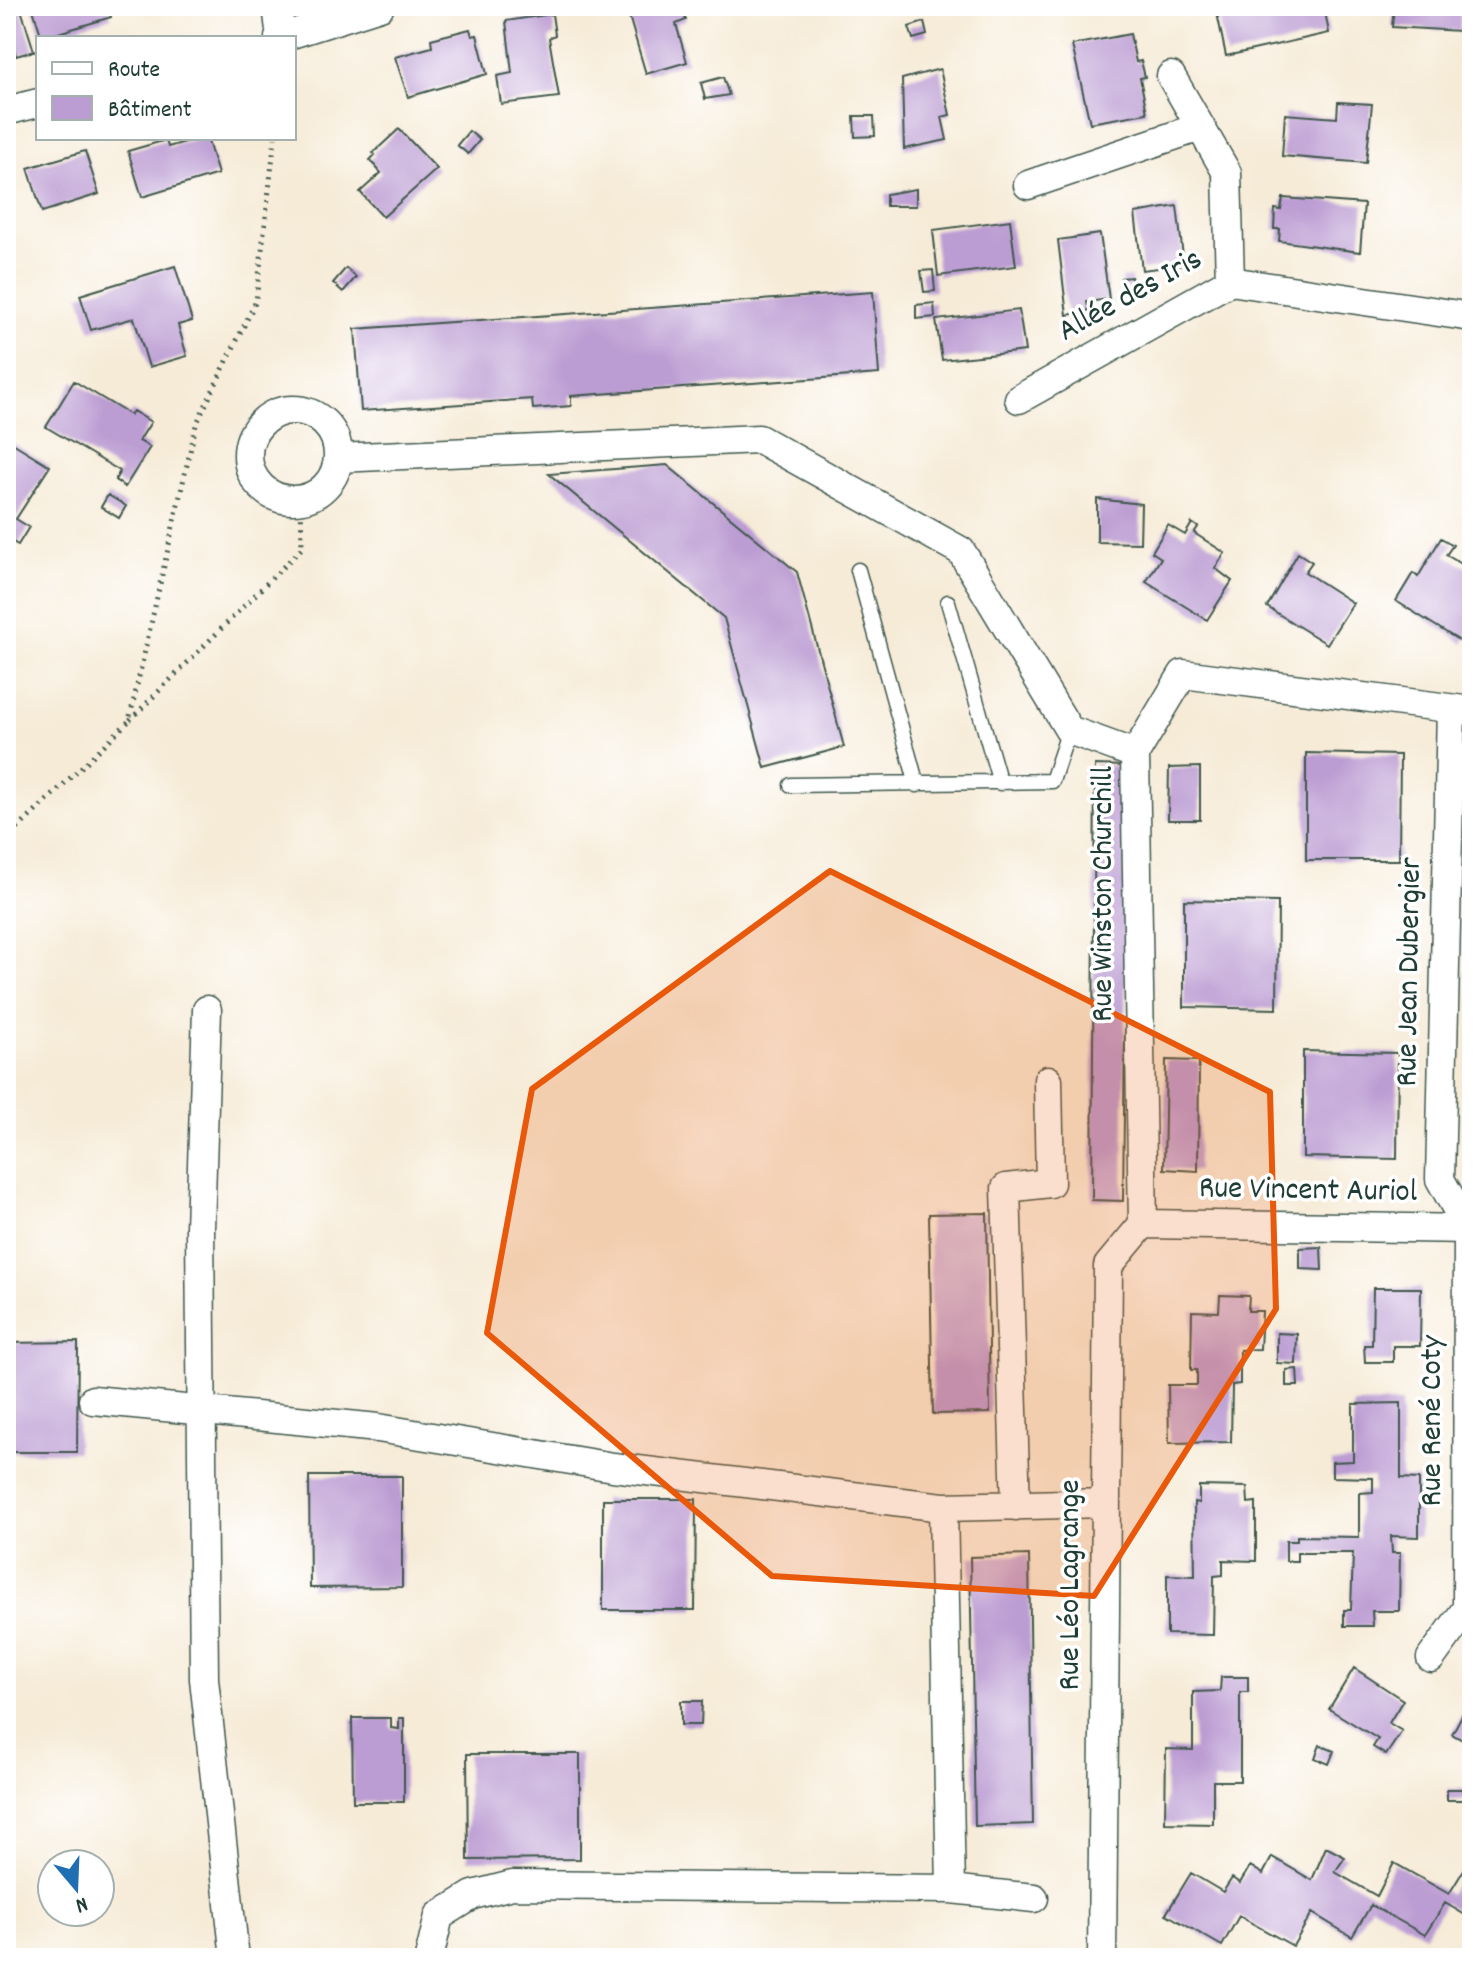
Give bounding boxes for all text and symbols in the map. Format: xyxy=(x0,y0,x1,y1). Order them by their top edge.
legend xyxy=(36,36,296,140)
text: Route xyxy=(108,54,160,88)
text: Bâtiment xyxy=(108,94,192,128)
street label: Allée des Iris xyxy=(1050,238,1212,356)
street label: Rue Winston Churchill xyxy=(1082,766,1128,1022)
street label: Rue Jean Dubergier xyxy=(1386,857,1436,1087)
street label: Rue Vincent Auriol xyxy=(1198,1167,1418,1217)
street label: Rue René Coty xyxy=(1411,1334,1457,1507)
street label: Rue Léo Lagrange xyxy=(1049,1479,1095,1691)
north arrow xyxy=(36,1848,116,1928)
text: N xyxy=(71,1887,92,1920)

